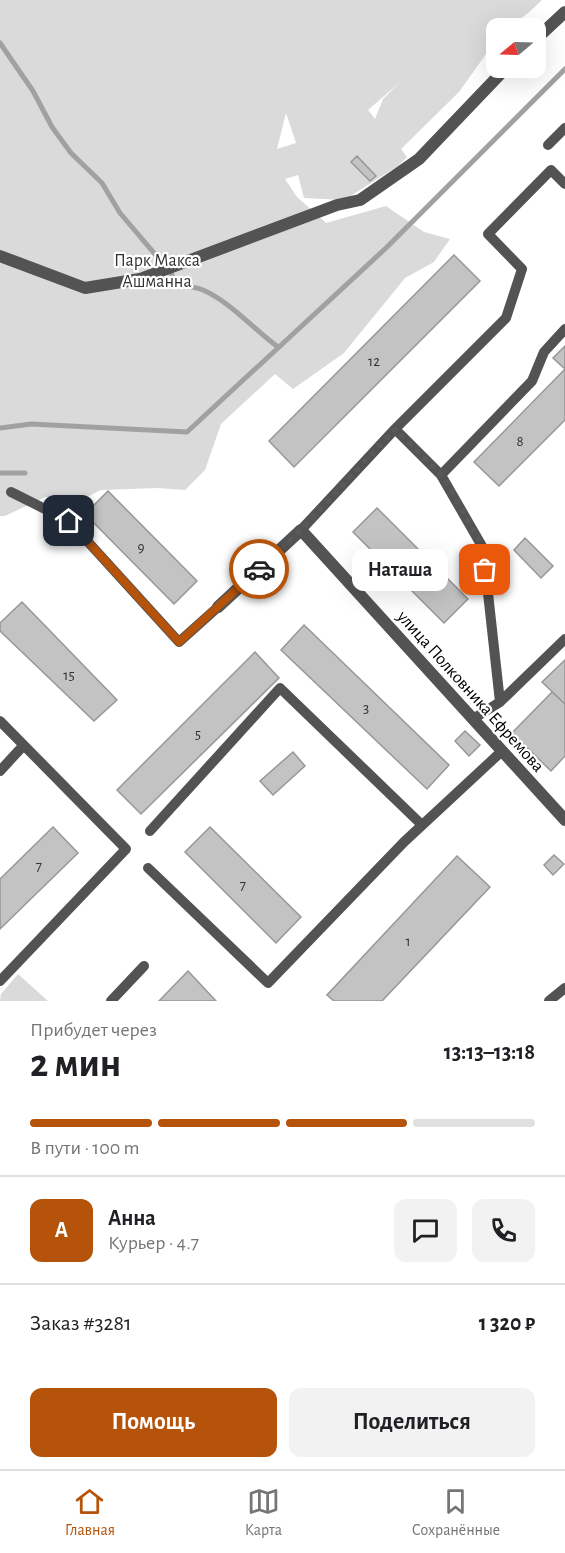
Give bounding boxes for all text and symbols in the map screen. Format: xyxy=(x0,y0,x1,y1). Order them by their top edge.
north arrow xyxy=(486,18,546,78)
map controls xyxy=(486,18,546,78)
park label: Парк Макса Ашманна xyxy=(114,252,200,291)
house number: 12 xyxy=(368,354,380,369)
house number: 8 xyxy=(516,434,524,449)
pin xyxy=(43,495,94,546)
icon: home xyxy=(52,504,85,537)
courier xyxy=(229,539,289,599)
house number: 9 xyxy=(137,540,145,555)
pin xyxy=(459,544,510,595)
callout: Наташа xyxy=(353,549,449,591)
icon: car xyxy=(243,553,276,586)
icon: bag xyxy=(468,553,501,586)
text: Наташа xyxy=(368,560,432,580)
street label: улица Полковника Ефремова xyxy=(393,607,547,776)
house number: 15 xyxy=(63,668,75,683)
house number: 3 xyxy=(363,701,369,716)
house number: 5 xyxy=(195,727,201,742)
house number: 7 xyxy=(36,859,42,874)
house number: 7 xyxy=(240,878,246,893)
house number: 1 xyxy=(405,934,411,949)
text: Прибудет через xyxy=(30,1020,157,1040)
text: 13:13–13:18 xyxy=(444,1041,535,1063)
text: 2 мин xyxy=(30,1045,121,1084)
text: В пути · 100 m xyxy=(30,1138,140,1158)
button: chat xyxy=(394,1199,457,1262)
button: phone xyxy=(472,1199,535,1262)
text: Анна xyxy=(108,1207,156,1229)
text: А xyxy=(55,1219,68,1241)
text: Курьер · 4.7 xyxy=(108,1233,199,1253)
text: Заказ #3281 xyxy=(30,1312,132,1334)
text: 1 320 ₽ xyxy=(479,1312,535,1334)
button: Помощь xyxy=(30,1388,277,1457)
button: Поделиться xyxy=(289,1388,535,1457)
tab: Главная xyxy=(65,1485,115,1540)
tab: Карта xyxy=(245,1485,282,1540)
tab: Сохранённые xyxy=(412,1485,500,1540)

